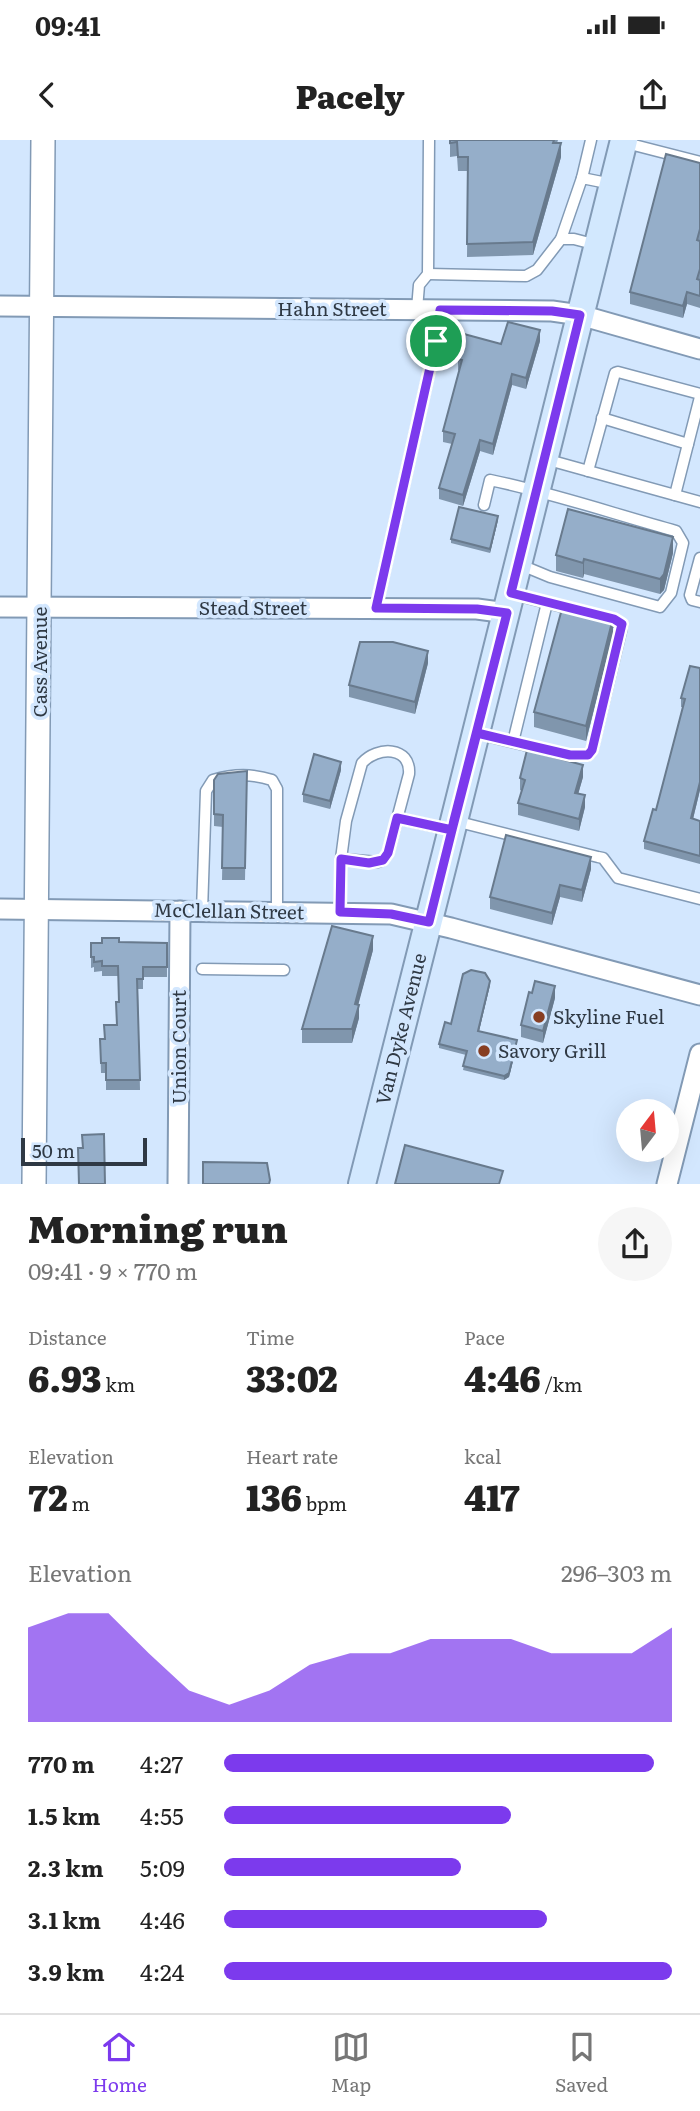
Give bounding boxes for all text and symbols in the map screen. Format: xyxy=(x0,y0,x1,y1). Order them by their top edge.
text: 09:41 xyxy=(35,5,101,44)
text: Pacely xyxy=(295,71,405,119)
icon: back xyxy=(28,76,66,114)
icon: share xyxy=(634,76,672,114)
street label: Hahn Street xyxy=(277,294,387,322)
pin xyxy=(406,311,466,371)
icon: arrive xyxy=(417,322,455,360)
street label: Stead Street xyxy=(199,593,308,621)
street label: Cass Avenue xyxy=(25,606,53,717)
street label: McClellan Street xyxy=(154,895,305,925)
street label: Van Dyke Avenue xyxy=(368,950,432,1108)
street label: Union Court xyxy=(164,990,192,1104)
place label: Skyline Fuel xyxy=(553,1002,664,1030)
marker: Skyline Fuel xyxy=(531,1009,547,1025)
place label: Savory Grill xyxy=(498,1036,606,1064)
marker: Savory Grill xyxy=(476,1043,492,1059)
north arrow xyxy=(616,1099,679,1162)
map controls xyxy=(616,1099,679,1162)
scale bar xyxy=(21,1134,147,1166)
text: 50 m xyxy=(32,1136,75,1164)
text: Morning run xyxy=(28,1198,288,1255)
button: share xyxy=(598,1207,672,1281)
text: 09:41 · 9 × 770 m xyxy=(28,1253,198,1287)
text: Distance xyxy=(28,1323,107,1351)
text: Time xyxy=(246,1323,294,1351)
text: Pace xyxy=(464,1323,505,1351)
text: 6.93 xyxy=(28,1351,101,1403)
text: 33:02 xyxy=(246,1351,338,1403)
text: 4:46 xyxy=(464,1351,541,1403)
text: km xyxy=(101,1370,135,1398)
text: /km xyxy=(541,1370,582,1398)
text: Elevation xyxy=(28,1442,114,1470)
text: Heart rate xyxy=(246,1442,338,1470)
text: kcal xyxy=(464,1442,501,1470)
text: 72 xyxy=(28,1470,68,1522)
text: 136 xyxy=(246,1470,302,1522)
text: 417 xyxy=(464,1470,520,1522)
text: m xyxy=(68,1489,90,1517)
text: bpm xyxy=(302,1489,347,1517)
text: Elevation xyxy=(28,1555,132,1589)
text: 296–303 m xyxy=(561,1555,672,1589)
text: 770 m xyxy=(28,1746,95,1780)
text: 4:27 xyxy=(140,1746,183,1780)
text: 1.5 km xyxy=(28,1798,101,1832)
text: 4:55 xyxy=(140,1798,184,1832)
text: 2.3 km xyxy=(28,1850,104,1884)
text: 5:09 xyxy=(140,1850,185,1884)
text: 3.1 km xyxy=(28,1902,101,1936)
text: 4:46 xyxy=(140,1902,185,1936)
text: 3.9 km xyxy=(28,1954,105,1988)
text: 4:24 xyxy=(140,1954,184,1988)
tab: Home xyxy=(92,2028,147,2098)
tab: Map xyxy=(331,2028,371,2098)
tab: Saved xyxy=(555,2028,608,2098)

